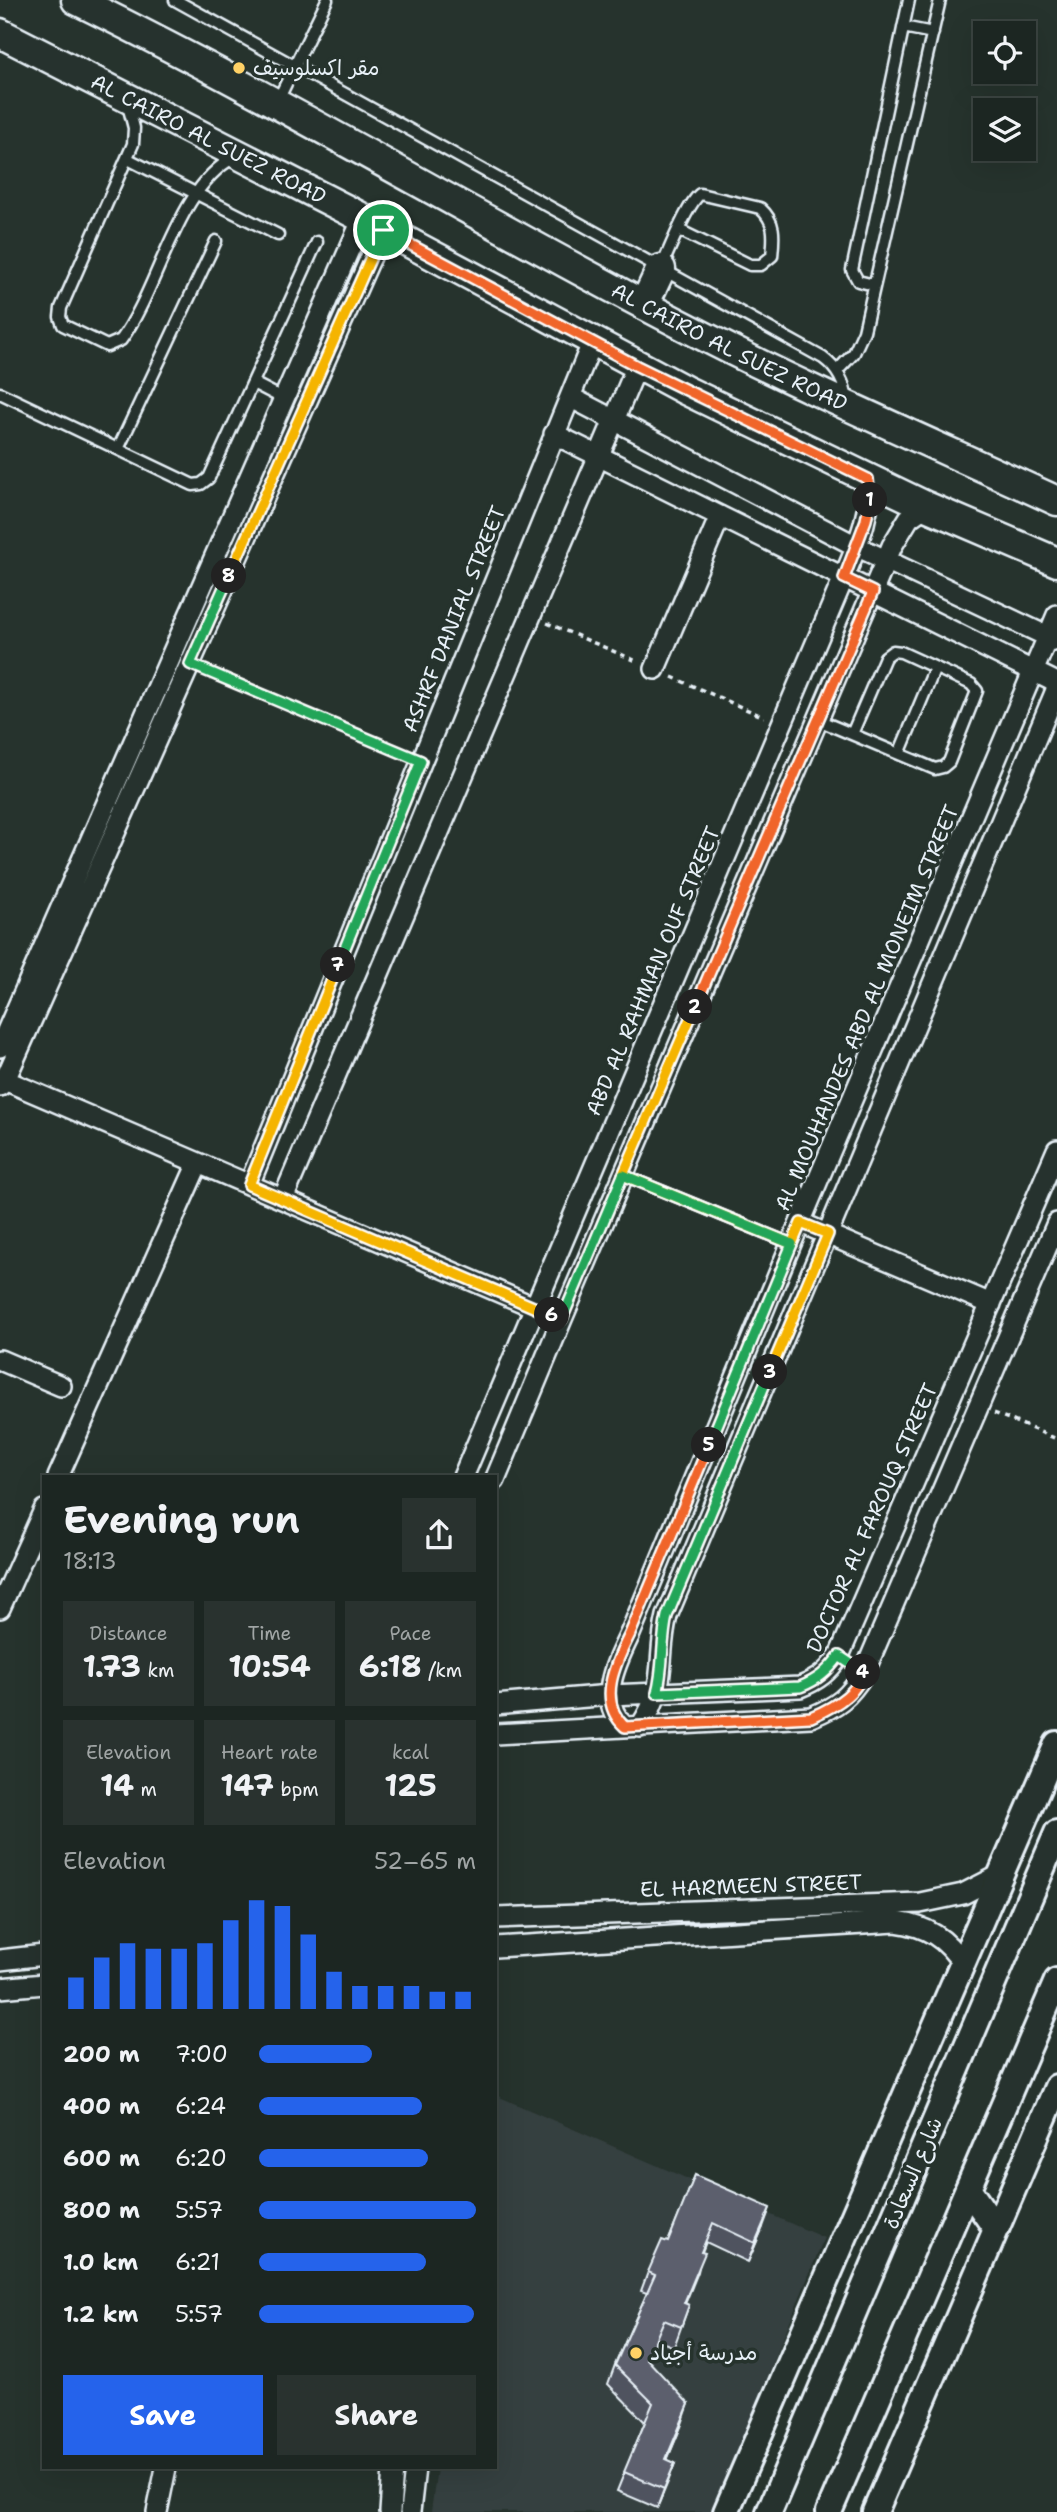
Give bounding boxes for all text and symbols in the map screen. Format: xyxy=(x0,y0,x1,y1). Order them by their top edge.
map controls xyxy=(973,21,1036,161)
button: locate xyxy=(973,21,1036,84)
place label: مقر اكسلوسيف xyxy=(253,54,379,82)
marker: مقر اكسلوسيف xyxy=(231,60,247,76)
street label: AL CAIRO AL SUEZ ROAD xyxy=(86,68,331,211)
button: layers xyxy=(973,98,1036,161)
pin xyxy=(353,200,413,260)
icon: arrive xyxy=(364,211,402,249)
street label: AL CAIRO AL SUEZ ROAD xyxy=(606,276,852,418)
pin: 1 xyxy=(852,482,888,518)
text: 1 xyxy=(865,487,874,512)
street label: ASHRF DANIAL STREET xyxy=(396,501,512,736)
pin: 8 xyxy=(212,558,246,594)
text: 8 xyxy=(222,563,235,588)
street label: AL MOUHANDES ABD AL MONEIM STREET xyxy=(768,801,966,1215)
street label: ABD AL RAHMAN OUF STREET xyxy=(579,822,727,1120)
pin: 7 xyxy=(320,948,356,982)
text: 7 xyxy=(331,952,344,977)
pin: 2 xyxy=(678,990,712,1024)
text: 2 xyxy=(688,994,701,1019)
pin: 6 xyxy=(534,1298,570,1332)
text: 6 xyxy=(545,1302,558,1327)
pin: 3 xyxy=(752,1354,788,1390)
text: 3 xyxy=(763,1359,776,1384)
street label: DOCTOR AL FAROUQ STREET xyxy=(800,1379,944,1657)
pin: 5 xyxy=(692,1428,726,1462)
text: 5 xyxy=(703,1432,714,1457)
text: Evening run xyxy=(63,1494,300,1545)
button: share xyxy=(402,1498,476,1572)
text: 18:13 xyxy=(63,1546,117,1576)
text: Distance xyxy=(90,1621,167,1646)
text: Time xyxy=(248,1621,291,1646)
text: Pace xyxy=(390,1621,431,1646)
text: 1.73 xyxy=(83,1646,141,1687)
text: 10:54 xyxy=(228,1646,311,1687)
text: 6:18 xyxy=(359,1646,422,1687)
pin: 4 xyxy=(846,1654,880,1690)
text: km xyxy=(141,1658,174,1683)
text: /km xyxy=(422,1658,462,1683)
text: 4 xyxy=(856,1659,869,1684)
text: Elevation xyxy=(86,1740,171,1765)
text: Heart rate xyxy=(221,1740,318,1765)
text: kcal xyxy=(392,1740,429,1765)
text: 14 xyxy=(100,1765,134,1806)
text: 147 xyxy=(220,1765,274,1806)
text: 125 xyxy=(384,1765,437,1806)
text: m xyxy=(134,1777,157,1802)
text: bpm xyxy=(274,1777,319,1802)
text: Elevation xyxy=(63,1846,166,1876)
text: 52–65 m xyxy=(374,1846,476,1876)
street label: EL HARMEEN STREET xyxy=(639,1868,863,1904)
text: 200 m xyxy=(63,2039,140,2069)
text: 7:00 xyxy=(175,2039,228,2069)
text: 400 m xyxy=(63,2091,140,2121)
text: 6:24 xyxy=(175,2091,226,2121)
street label: شارع السعادة xyxy=(877,2113,950,2234)
text: 600 m xyxy=(63,2143,140,2173)
text: 6:20 xyxy=(175,2143,227,2173)
text: 800 m xyxy=(63,2195,140,2225)
text: 5:57 xyxy=(175,2195,223,2225)
text: 1.0 km xyxy=(63,2247,138,2277)
text: 6:21 xyxy=(175,2247,220,2277)
text: 1.2 km xyxy=(63,2299,139,2329)
text: 5:57 xyxy=(175,2299,223,2329)
place label: مدرسة أجياد xyxy=(650,2339,757,2367)
marker: مدرسة أجياد xyxy=(628,2345,644,2361)
button: Save xyxy=(63,2375,263,2455)
button: Share xyxy=(277,2375,476,2455)

